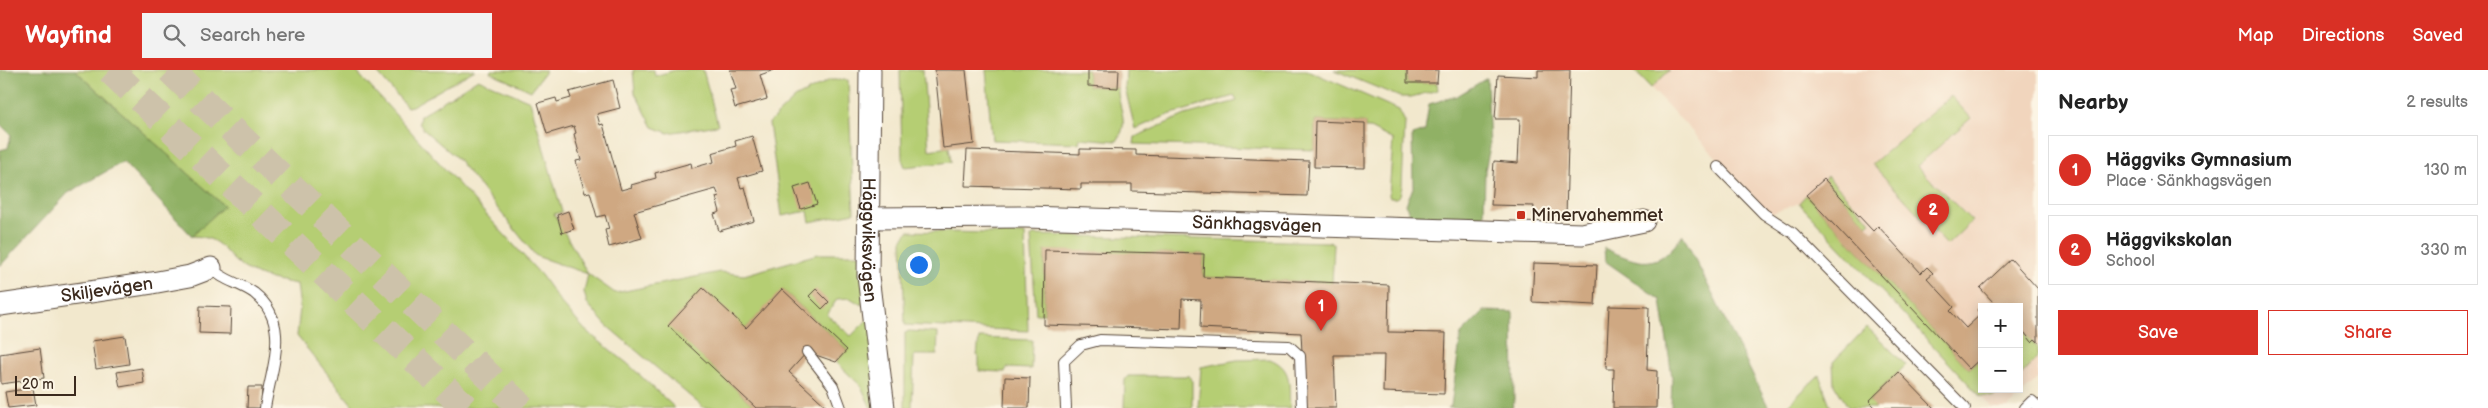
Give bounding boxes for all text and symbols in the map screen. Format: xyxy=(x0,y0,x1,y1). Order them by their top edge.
search box xyxy=(142,13,492,58)
text: Wayfind xyxy=(25,21,112,50)
icon: search xyxy=(160,21,188,49)
text: Search here xyxy=(200,24,305,47)
text: Map xyxy=(2238,25,2274,46)
text: Directions xyxy=(2302,25,2384,46)
text: Saved xyxy=(2412,25,2463,46)
text: Nearby xyxy=(2058,90,2128,115)
text: 2 results xyxy=(2406,93,2468,112)
text: Häggviks Gymnasium xyxy=(2106,149,2292,172)
text: 1 xyxy=(2072,161,2078,180)
text: 130 m xyxy=(2424,161,2467,180)
text: Place · Sänkhagsvägen xyxy=(2106,172,2272,191)
street label: Häggviksvägen xyxy=(857,178,882,303)
pin: 2 xyxy=(1917,194,1949,235)
place label: Minervahemmet xyxy=(1531,205,1664,226)
marker: Minervahemmet xyxy=(1515,209,1527,221)
street label: Sänkhagsvägen xyxy=(1192,212,1322,237)
text: Häggvikskolan xyxy=(2106,229,2232,252)
text: 2 xyxy=(2070,241,2080,260)
text: 330 m xyxy=(2420,241,2467,260)
your location xyxy=(906,252,932,278)
text: School xyxy=(2106,252,2155,271)
street label: Skiljevägen xyxy=(59,272,154,307)
pin: 1 xyxy=(1305,290,1337,331)
map controls xyxy=(1978,303,2023,393)
button: + xyxy=(1978,303,2023,348)
button: Save xyxy=(2058,310,2258,355)
button: Share xyxy=(2268,310,2468,355)
button: − xyxy=(1978,348,2023,393)
scale bar xyxy=(15,373,76,396)
text: 20 m xyxy=(22,376,54,393)

